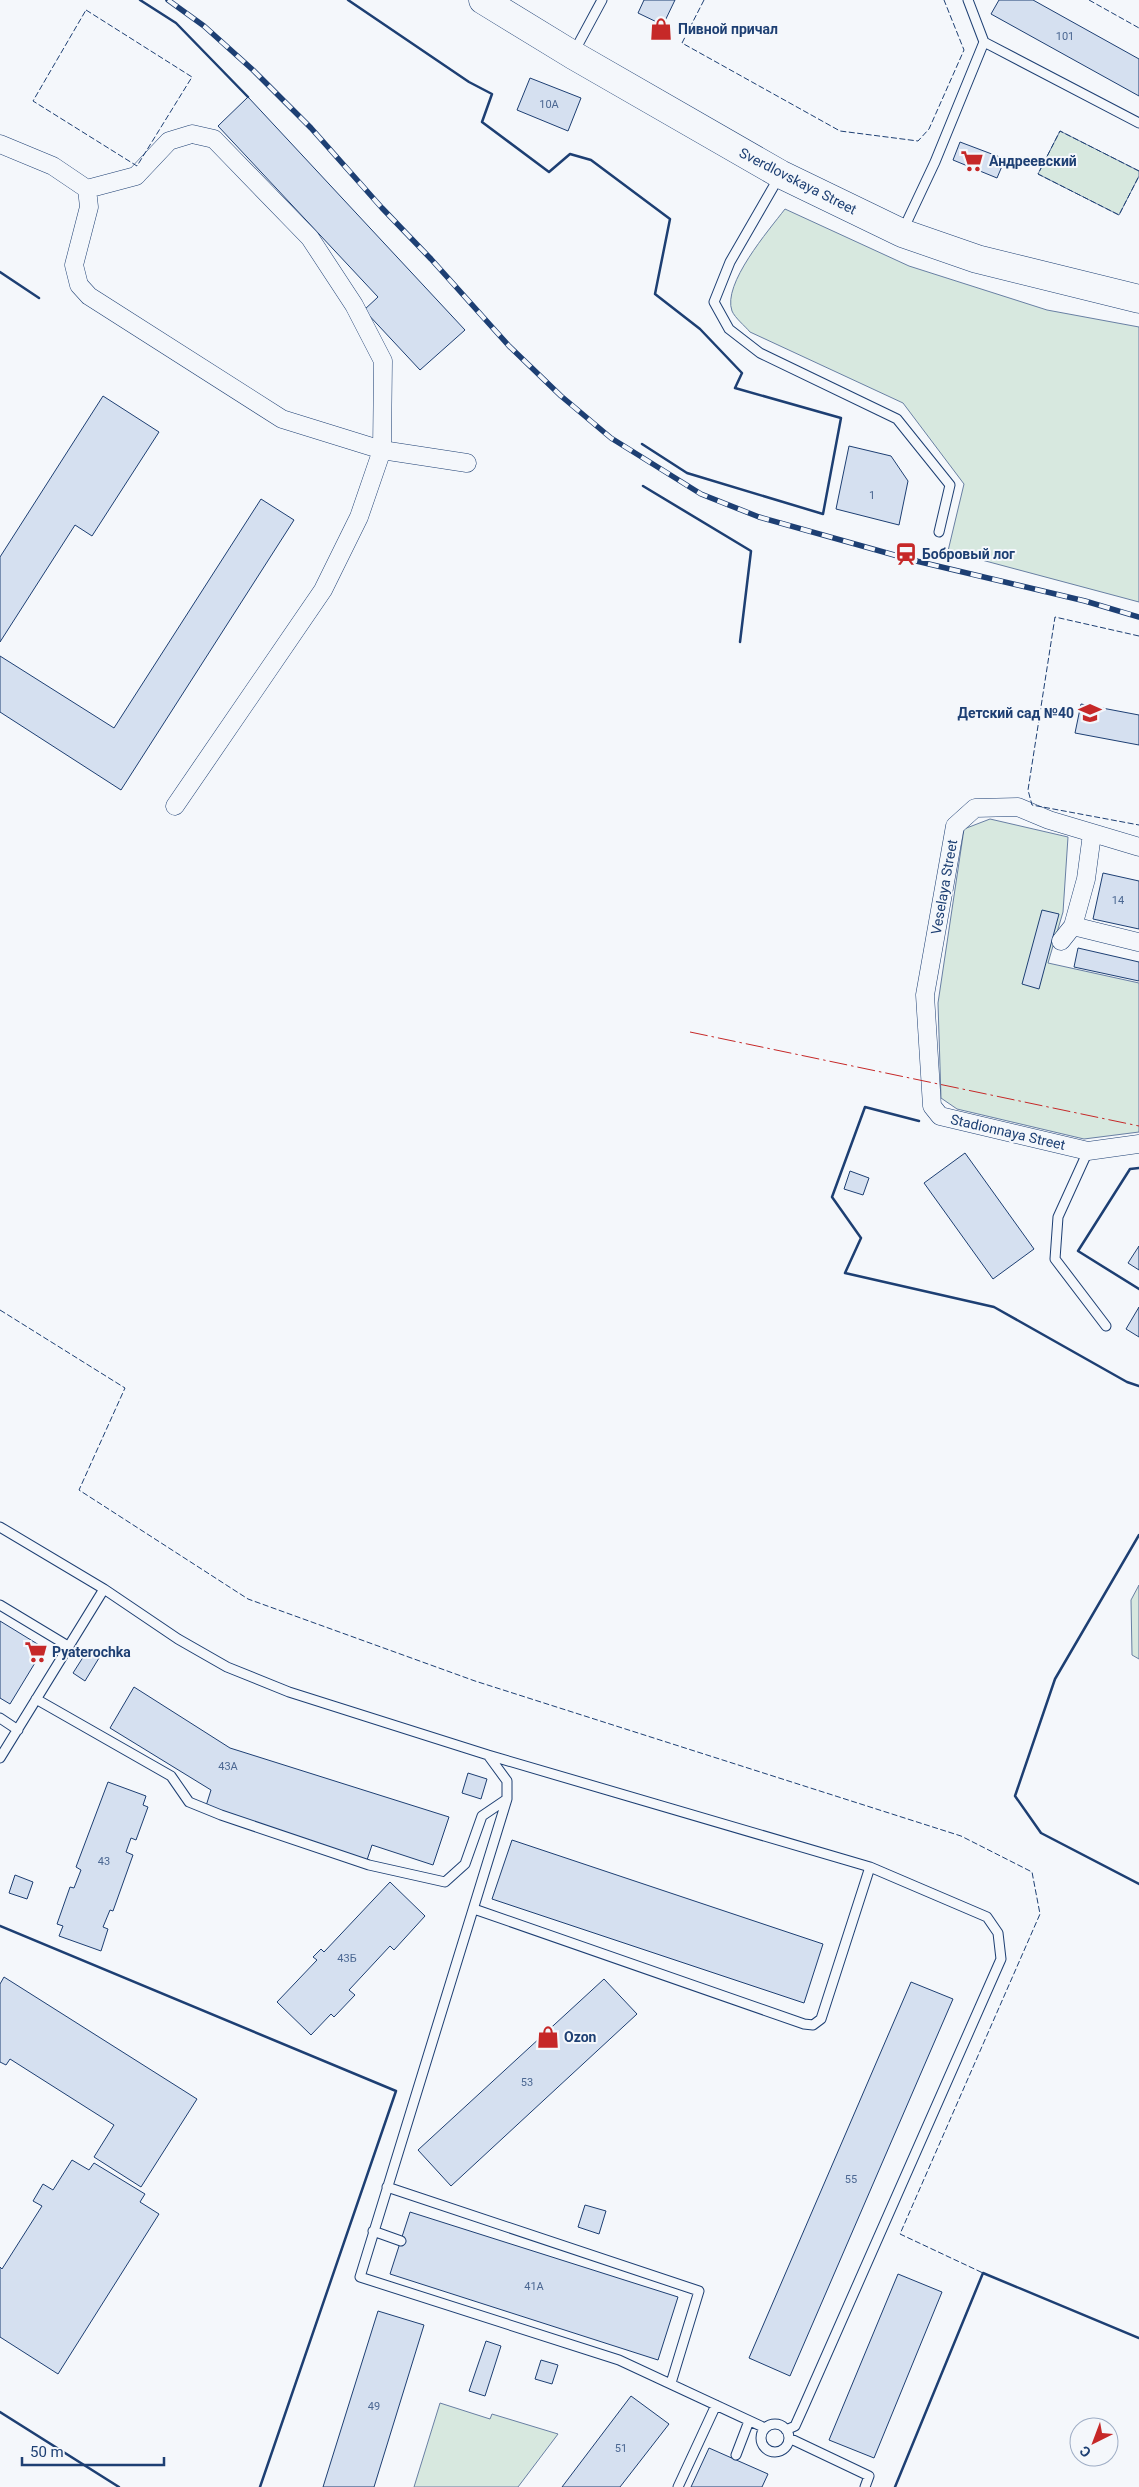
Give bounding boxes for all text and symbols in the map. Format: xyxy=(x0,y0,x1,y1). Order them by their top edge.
shop icon: Пивной причал xyxy=(648,16,674,42)
place label: Пивной причал xyxy=(678,21,778,37)
house number: 101 xyxy=(1056,30,1074,43)
house number: 10А xyxy=(539,98,560,111)
street label: Sverdlovskaya Street xyxy=(737,145,860,218)
supermarket icon: Андреевский xyxy=(959,148,985,174)
place label: Андреевский xyxy=(989,153,1077,169)
house number: 1 xyxy=(869,489,875,502)
station icon: Бобровый лог xyxy=(893,541,919,567)
place label: Бобровый лог xyxy=(922,546,1015,562)
school or university icon: Детский сад №40 xyxy=(1077,700,1103,726)
place label: Детский сад №40 xyxy=(958,705,1074,721)
street label: Veselaya Street xyxy=(928,838,960,936)
house number: 14 xyxy=(1112,894,1124,907)
street label: Stadionnaya Street xyxy=(949,1111,1067,1153)
supermarket icon: Pyaterochka xyxy=(23,1639,49,1665)
place label: Pyaterochka xyxy=(52,1644,131,1660)
house number: 43А xyxy=(218,1760,239,1773)
house number: 43 xyxy=(98,1855,110,1868)
house number: 43Б xyxy=(337,1952,357,1965)
shop icon: Ozon xyxy=(535,2024,561,2050)
place label: Ozon xyxy=(564,2029,597,2045)
house number: 53 xyxy=(521,2076,533,2089)
house number: 55 xyxy=(845,2173,857,2186)
house number: 41А xyxy=(524,2280,545,2293)
house number: 49 xyxy=(368,2400,380,2413)
north arrow xyxy=(1069,2417,1119,2467)
scale bar xyxy=(22,2434,165,2466)
house number: 51 xyxy=(615,2442,627,2455)
text: 50 m xyxy=(30,2443,64,2461)
text: С xyxy=(1077,2443,1094,2461)

